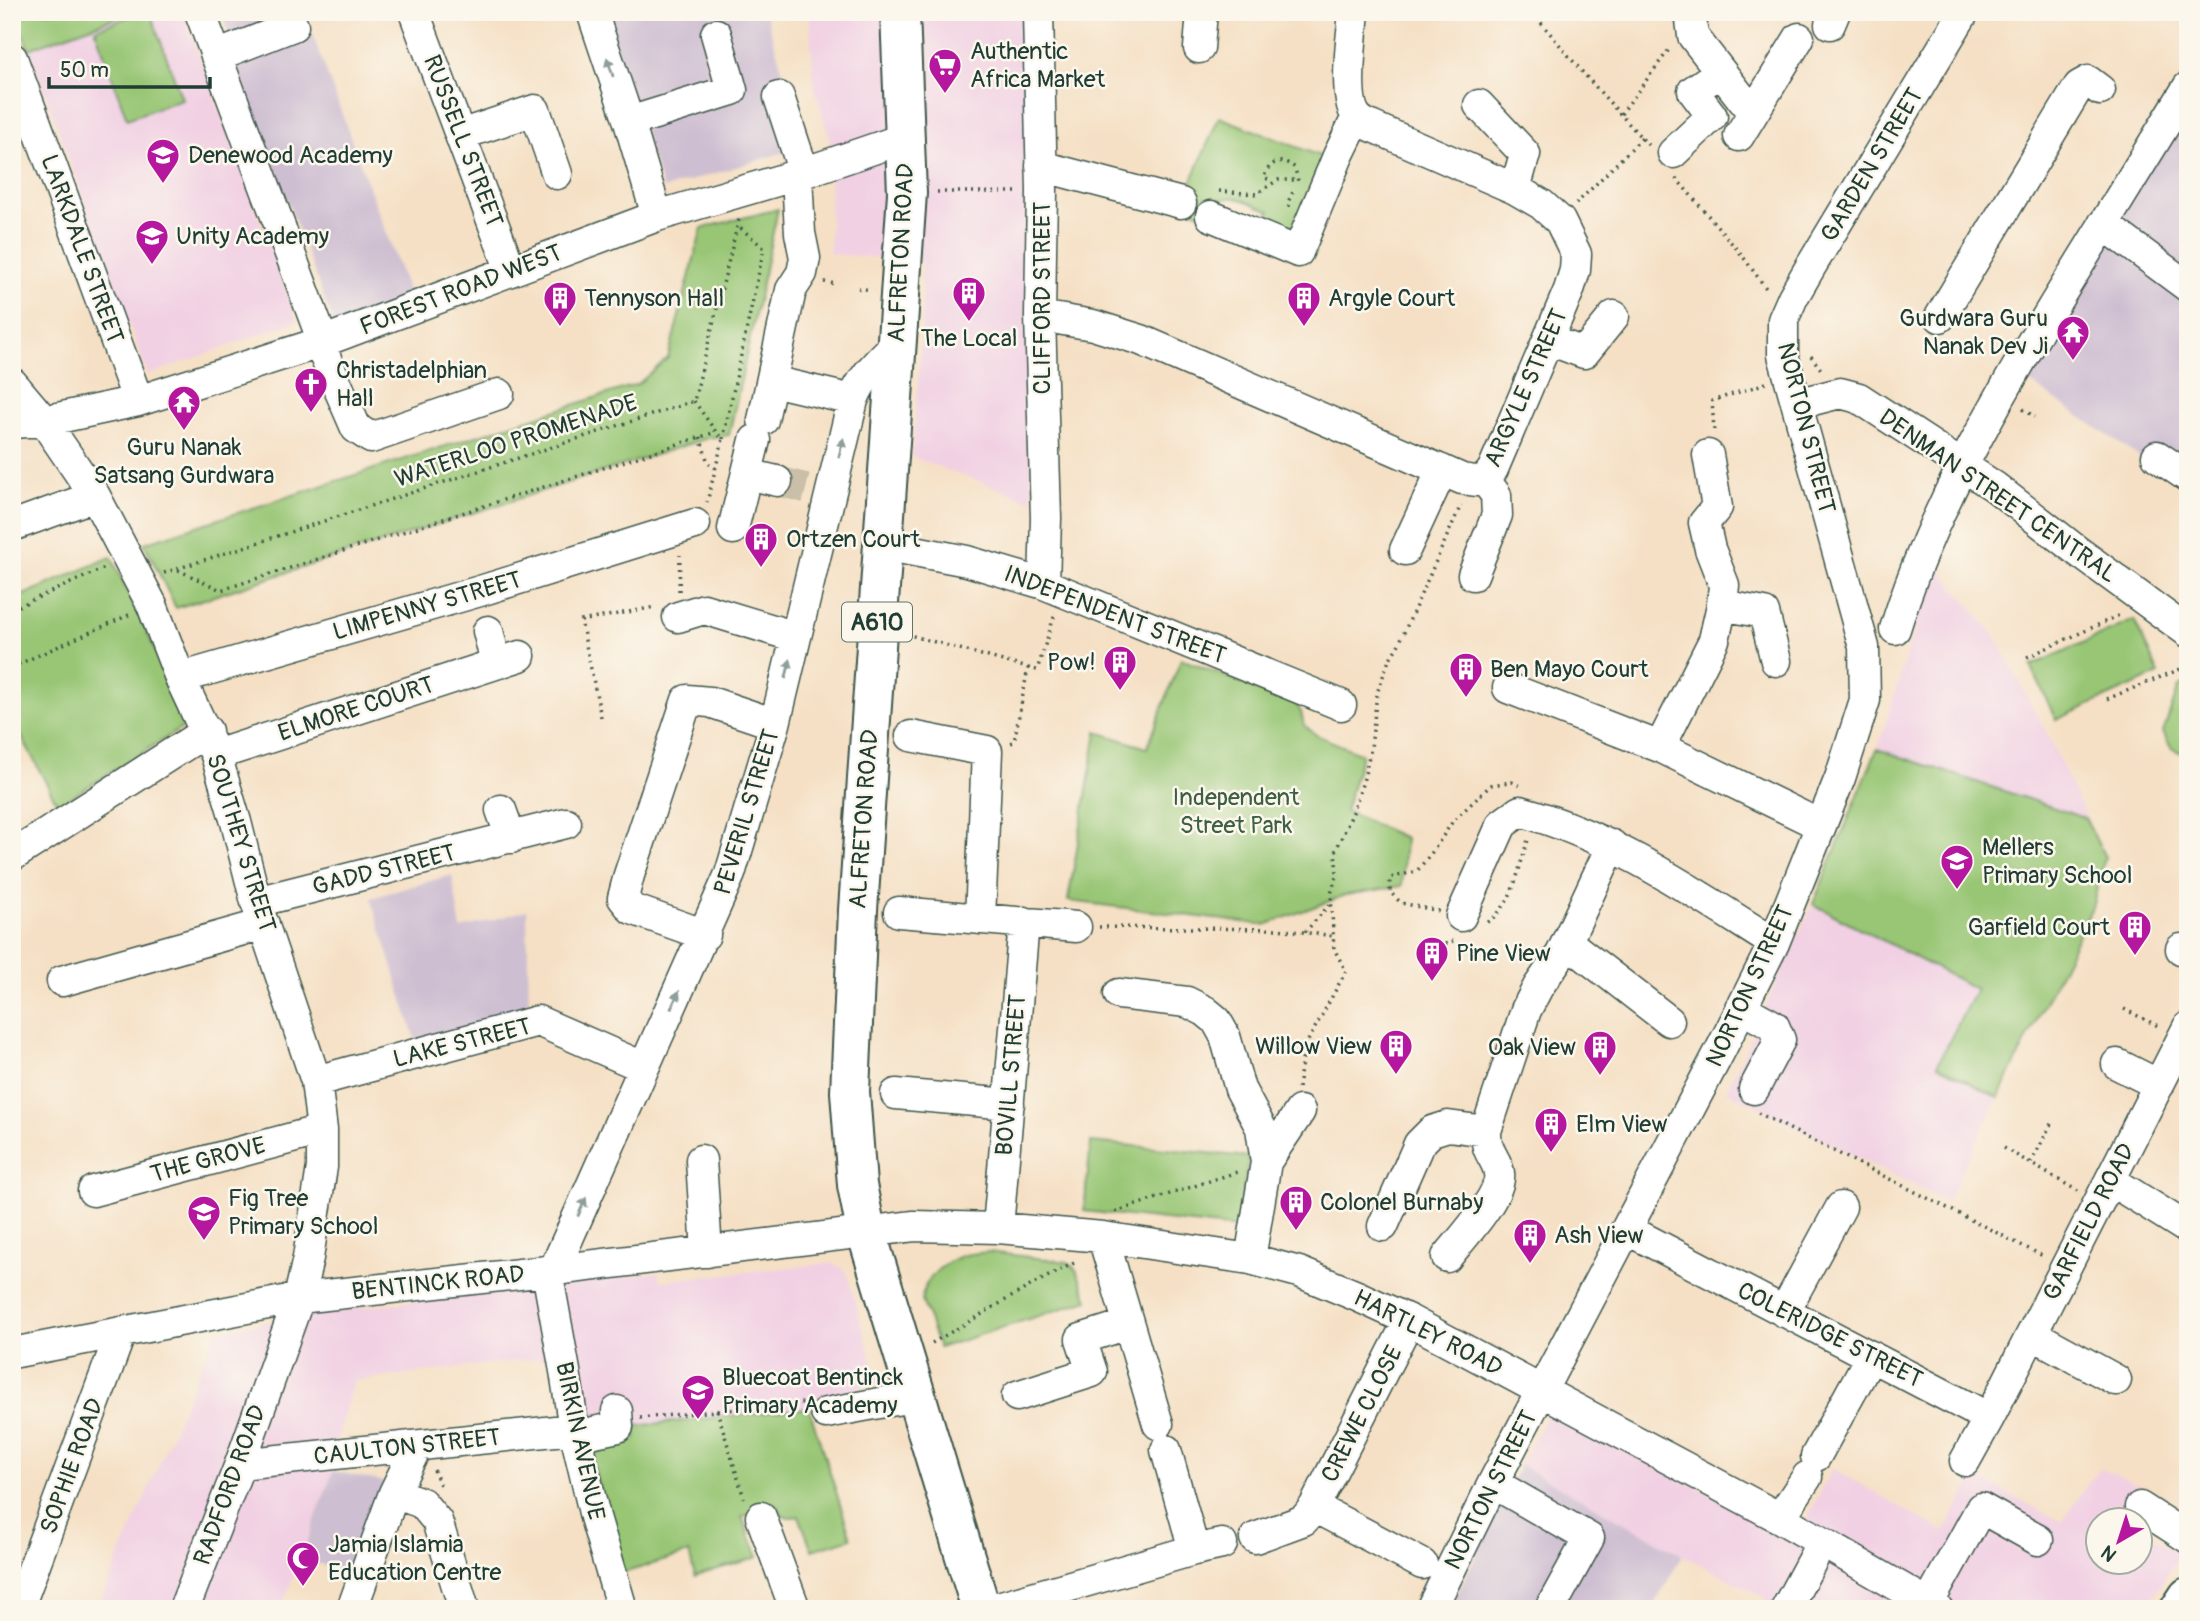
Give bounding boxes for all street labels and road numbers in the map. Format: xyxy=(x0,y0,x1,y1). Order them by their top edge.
street label: RUSSELL STREET xyxy=(417,51,509,231)
street label: GARDEN STREET xyxy=(1815,83,1929,247)
street label: LARKDALE STREET xyxy=(34,151,130,347)
street label: ALFRETON ROAD xyxy=(882,163,920,343)
street label: CLIFFORD STREET xyxy=(1028,202,1057,394)
street label: FOREST ROAD WEST xyxy=(356,238,566,342)
street label: ARGYLE STREET xyxy=(1478,304,1574,472)
street label: NORTON STREET xyxy=(1771,340,1841,516)
street label: WATERLOO PROMENADE xyxy=(391,388,641,494)
street label: DENMAN STREET CENTRAL xyxy=(1874,403,2122,589)
street label: INDEPENDENT STREET xyxy=(1000,559,1230,671)
street label: LIMPENNY STREET xyxy=(329,565,525,647)
road number: A610 xyxy=(842,602,912,642)
street label: ELMORE COURT xyxy=(274,670,438,748)
street label: PEVERIL STREET xyxy=(708,726,786,898)
street label: ALFRETON ROAD xyxy=(843,728,885,910)
street label: SOUTHEY STREET xyxy=(200,750,282,936)
street label: GADD STREET xyxy=(310,838,458,902)
street label: NORTON STREET xyxy=(1700,901,1800,1071)
street label: BOVILL STREET xyxy=(990,993,1032,1157)
street label: LAKE STREET xyxy=(390,1012,534,1074)
street label: THE GROVE xyxy=(147,1131,269,1189)
street label: GARFIELD ROAD xyxy=(2037,1139,2141,1305)
street label: BENTINCK ROAD xyxy=(350,1260,526,1306)
street label: COLERIDGE STREET xyxy=(1733,1276,1927,1394)
street label: HARTLEY ROAD xyxy=(1349,1283,1507,1383)
street label: CREWE CLOSE xyxy=(1315,1341,1409,1487)
street label: BIRKIN AVENUE xyxy=(549,1359,611,1523)
street label: SOPHIE ROAD xyxy=(34,1394,110,1538)
street label: RADFORD ROAD xyxy=(188,1401,272,1569)
street label: NORTON STREET xyxy=(1438,1406,1544,1574)
street label: CAULTON STREET xyxy=(312,1423,502,1471)

